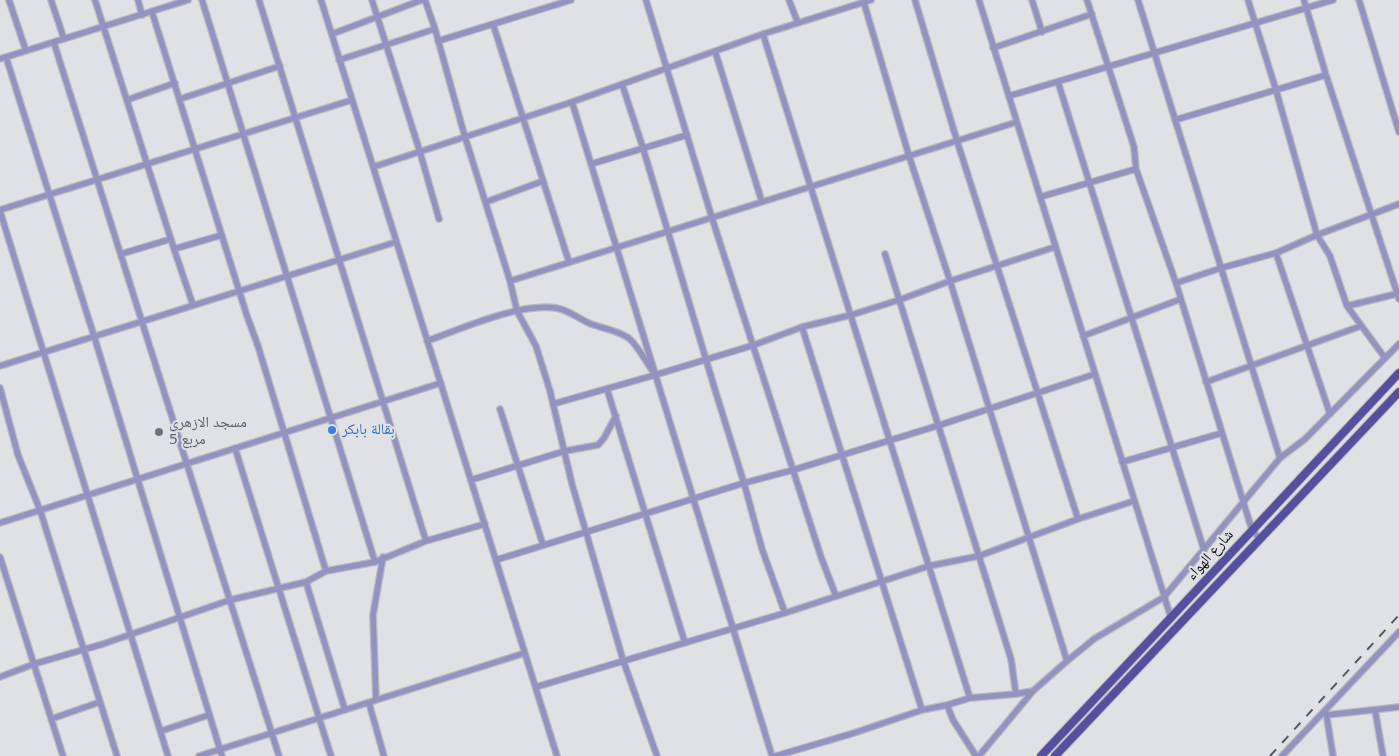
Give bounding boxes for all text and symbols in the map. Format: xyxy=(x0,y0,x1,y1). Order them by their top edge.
place label: مسجد الازهري مربع 5 xyxy=(169,414,247,449)
place label: بقالة بابكر xyxy=(342,421,395,439)
marker: بقالة بابكر xyxy=(326,424,338,436)
marker: مسجد الازهري مربع 5 xyxy=(153,426,165,438)
street label: شارع الهواء xyxy=(1183,526,1237,584)

